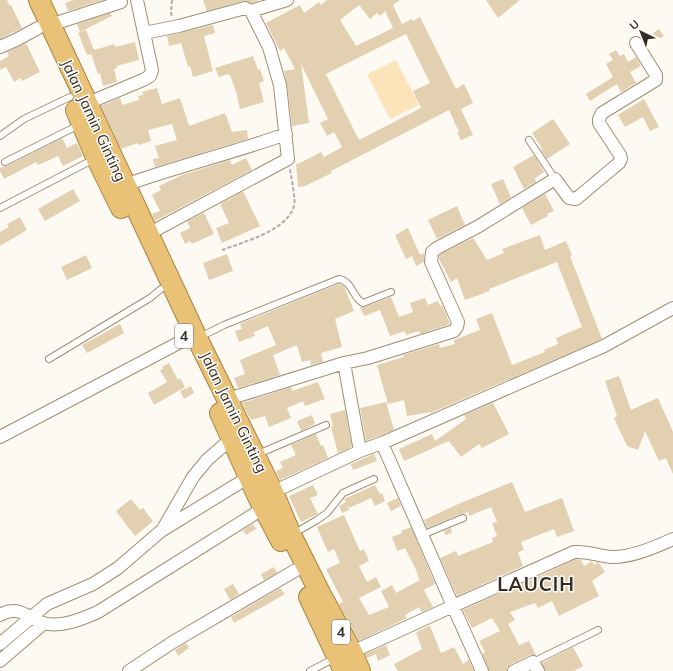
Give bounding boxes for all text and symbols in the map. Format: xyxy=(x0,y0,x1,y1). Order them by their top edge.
north arrow xyxy=(621,12,661,52)
text: U xyxy=(626,17,642,33)
street label: Jalan Jamin Ginting xyxy=(57,56,131,184)
road number: 4 xyxy=(175,324,193,348)
street label: Jalan Jamin Ginting xyxy=(196,348,272,476)
district label: LAUCIH xyxy=(497,572,575,596)
road number: 4 xyxy=(332,620,350,644)

